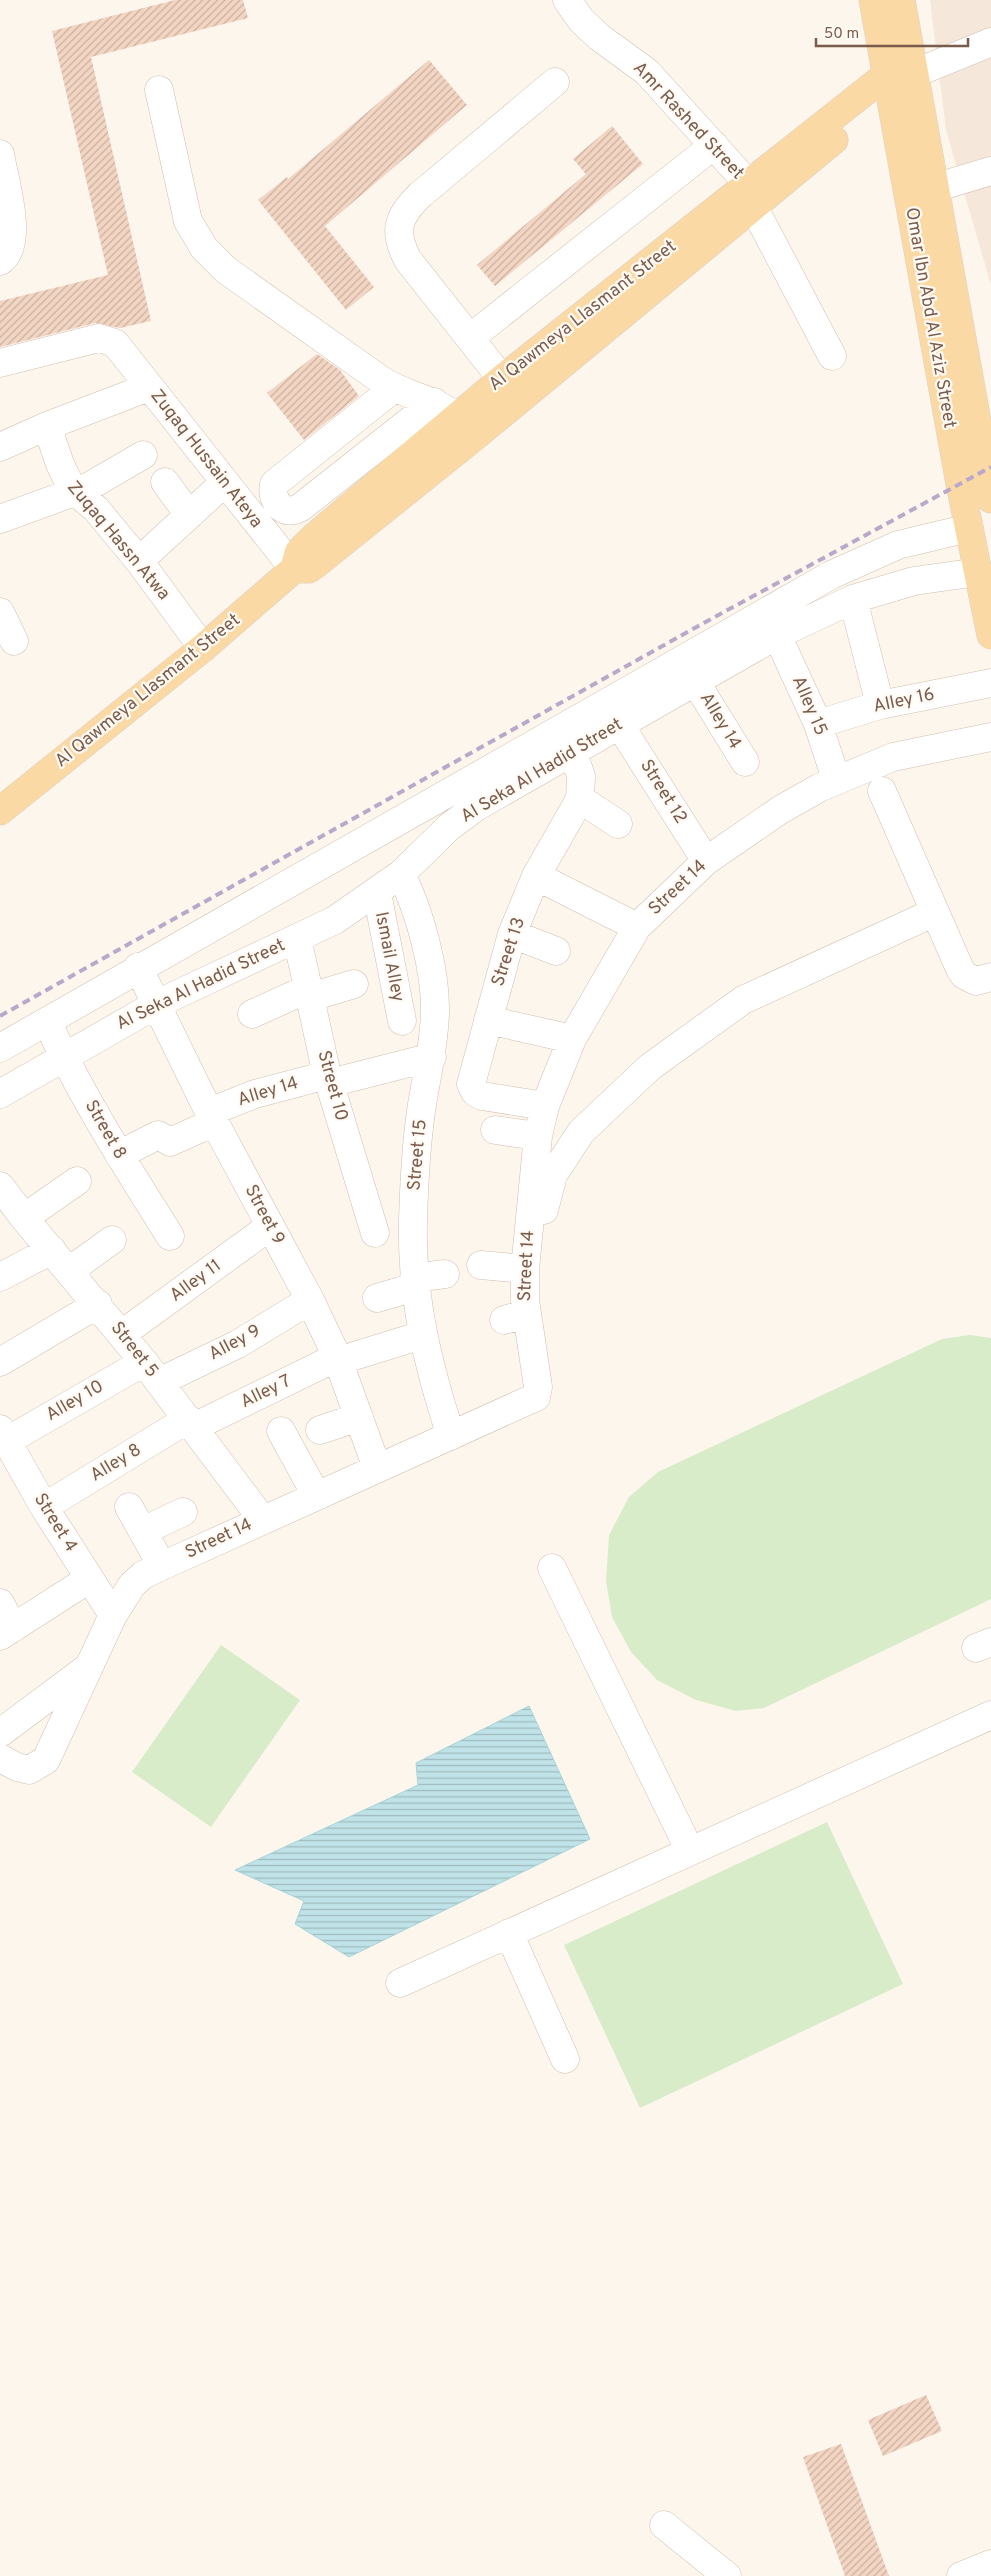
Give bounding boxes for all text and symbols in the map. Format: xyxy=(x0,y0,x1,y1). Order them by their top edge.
scale bar xyxy=(816,15,968,47)
text: 50 m xyxy=(824,25,859,44)
street label: Amr Rashed Street xyxy=(627,57,749,185)
street label: Omar Ibn Abd Al Aziz Street xyxy=(899,206,961,430)
street label: Al Qawmeya Llasmant Street xyxy=(484,236,682,396)
street label: Zuqaq Hussain Ateya xyxy=(145,385,267,533)
street label: Zuqaq Hassn Atwa xyxy=(61,477,175,605)
street label: Al Qawmeya Llasmant Street xyxy=(51,609,245,773)
street label: Alley 15 xyxy=(786,673,832,739)
street label: Alley 16 xyxy=(871,683,937,719)
street label: Alley 14 xyxy=(694,688,746,754)
street label: Al Seka Al Hadid Street xyxy=(457,714,627,828)
street label: Street 12 xyxy=(634,756,692,828)
street label: Street 14 xyxy=(644,855,712,921)
street label: Ismail Alley xyxy=(369,910,409,1004)
street label: Street 13 xyxy=(487,915,531,989)
street label: Al Seka Al Hadid Street xyxy=(113,934,289,1036)
street label: Street 10 xyxy=(312,1048,352,1124)
street label: Alley 14 xyxy=(235,1072,301,1112)
street label: Street 8 xyxy=(79,1096,131,1164)
street label: Street 15 xyxy=(403,1118,433,1192)
street label: Street 9 xyxy=(239,1181,289,1249)
street label: Street 14 xyxy=(514,1230,540,1302)
street label: Alley 11 xyxy=(166,1255,226,1307)
street label: Street 5 xyxy=(105,1317,163,1383)
street label: Alley 9 xyxy=(205,1320,265,1366)
street label: Alley 7 xyxy=(237,1370,295,1414)
street label: Alley 10 xyxy=(42,1375,108,1427)
street label: Alley 8 xyxy=(86,1439,146,1487)
street label: Street 4 xyxy=(28,1489,82,1557)
street label: Street 14 xyxy=(182,1514,256,1564)

